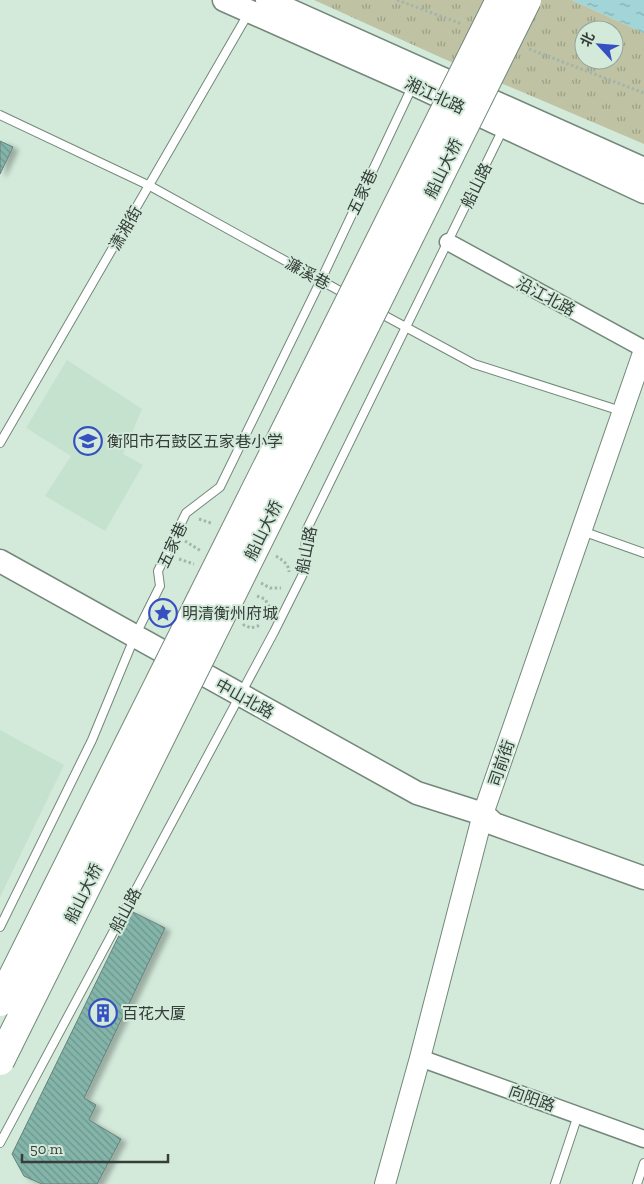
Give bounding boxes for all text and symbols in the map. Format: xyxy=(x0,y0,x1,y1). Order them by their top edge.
north arrow xyxy=(574,20,624,70)
text: 北 xyxy=(577,30,598,50)
street label: 湘江北路 xyxy=(402,73,468,118)
street label: 船山大桥 xyxy=(421,135,466,201)
street label: 船山路 xyxy=(457,159,496,211)
street label: 五家巷 xyxy=(344,166,381,218)
street label: 潇湘街 xyxy=(105,203,146,254)
street label: 濂溪巷 xyxy=(282,253,333,293)
street label: 沿江北路 xyxy=(513,273,578,320)
school or university icon: 衡阳市石鼓区五家巷小学 xyxy=(73,426,103,456)
place label: 衡阳市石鼓区五家巷小学 xyxy=(107,432,283,451)
street label: 船山大桥 xyxy=(241,497,286,563)
street label: 五家巷 xyxy=(154,519,191,571)
street label: 船山路 xyxy=(293,525,320,575)
place icon: 明清衡州府城 xyxy=(148,598,178,628)
place label: 明清衡州府城 xyxy=(182,604,278,623)
street label: 中山北路 xyxy=(212,675,277,722)
street label: 司前街 xyxy=(485,737,518,789)
street label: 船山大桥 xyxy=(61,860,106,926)
street label: 船山路 xyxy=(106,885,145,936)
building icon: 百花大厦 xyxy=(88,998,118,1028)
place label: 百花大厦 xyxy=(122,1004,186,1023)
street label: 向阳路 xyxy=(506,1081,558,1116)
scale bar xyxy=(22,1132,169,1164)
text: 50 m xyxy=(30,1140,63,1158)

